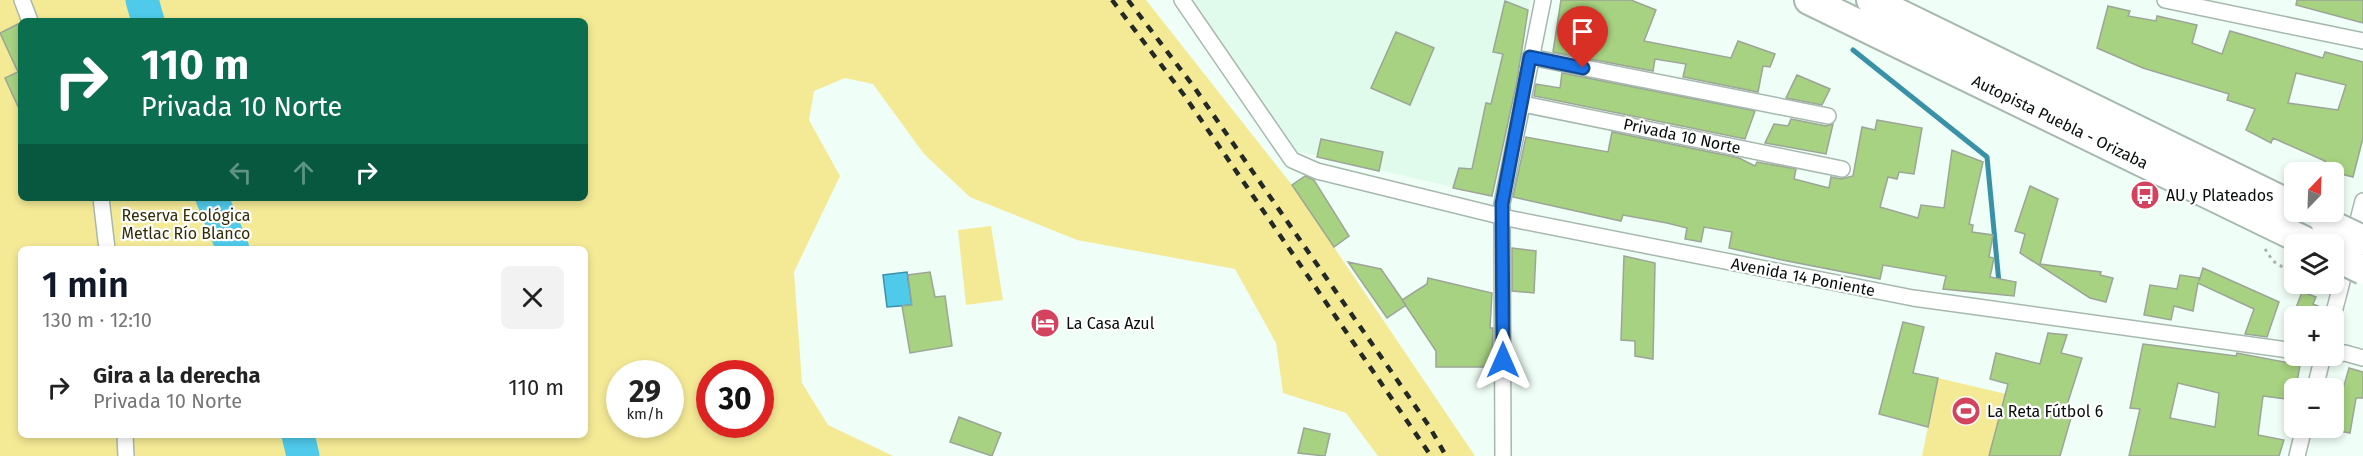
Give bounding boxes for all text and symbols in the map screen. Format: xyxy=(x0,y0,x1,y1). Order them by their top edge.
pin xyxy=(1557,6,1608,68)
icon: arrive xyxy=(1566,15,1599,48)
text: 110 m xyxy=(141,40,249,90)
icon: right xyxy=(42,42,120,120)
street label: Autopista Puebla - Orizaba xyxy=(1969,71,2151,173)
text: Privada 10 Norte xyxy=(141,91,342,123)
street label: Privada 10 Norte xyxy=(1622,114,1742,158)
icon: left xyxy=(224,156,257,189)
icon: ahead xyxy=(287,156,320,189)
icon: right xyxy=(350,156,383,189)
north arrow xyxy=(2284,162,2344,222)
map controls xyxy=(2284,162,2344,438)
bus stop icon: AU y Plateados xyxy=(2129,179,2161,211)
place label: AU y Plateados xyxy=(2166,186,2274,205)
park label: Reserva Ecológica Metlac Río Blanco xyxy=(122,206,250,243)
button: layers xyxy=(2284,234,2344,294)
street label: Avenida 14 Poniente xyxy=(1729,254,1877,300)
text: 1 min xyxy=(42,263,129,307)
button: close xyxy=(501,266,564,329)
button: + xyxy=(2284,306,2344,366)
hotel icon: La Casa Azul xyxy=(1029,307,1061,339)
text: 130 m · 12:10 xyxy=(42,308,152,332)
place label: La Casa Azul xyxy=(1066,314,1155,333)
position arrow xyxy=(1471,328,1535,392)
speed limit sign: 30 xyxy=(696,360,774,438)
text: Gira a la derecha xyxy=(93,362,261,389)
icon: right xyxy=(42,371,75,404)
text: 110 m xyxy=(508,374,564,401)
text: 29 xyxy=(629,374,661,410)
button: − xyxy=(2284,378,2344,438)
text: Privada 10 Norte xyxy=(93,389,242,413)
sports icon: La Reta Fútbol 6 xyxy=(1950,395,1982,427)
place label: La Reta Fútbol 6 xyxy=(1987,402,2103,421)
text: km/h xyxy=(626,405,664,423)

